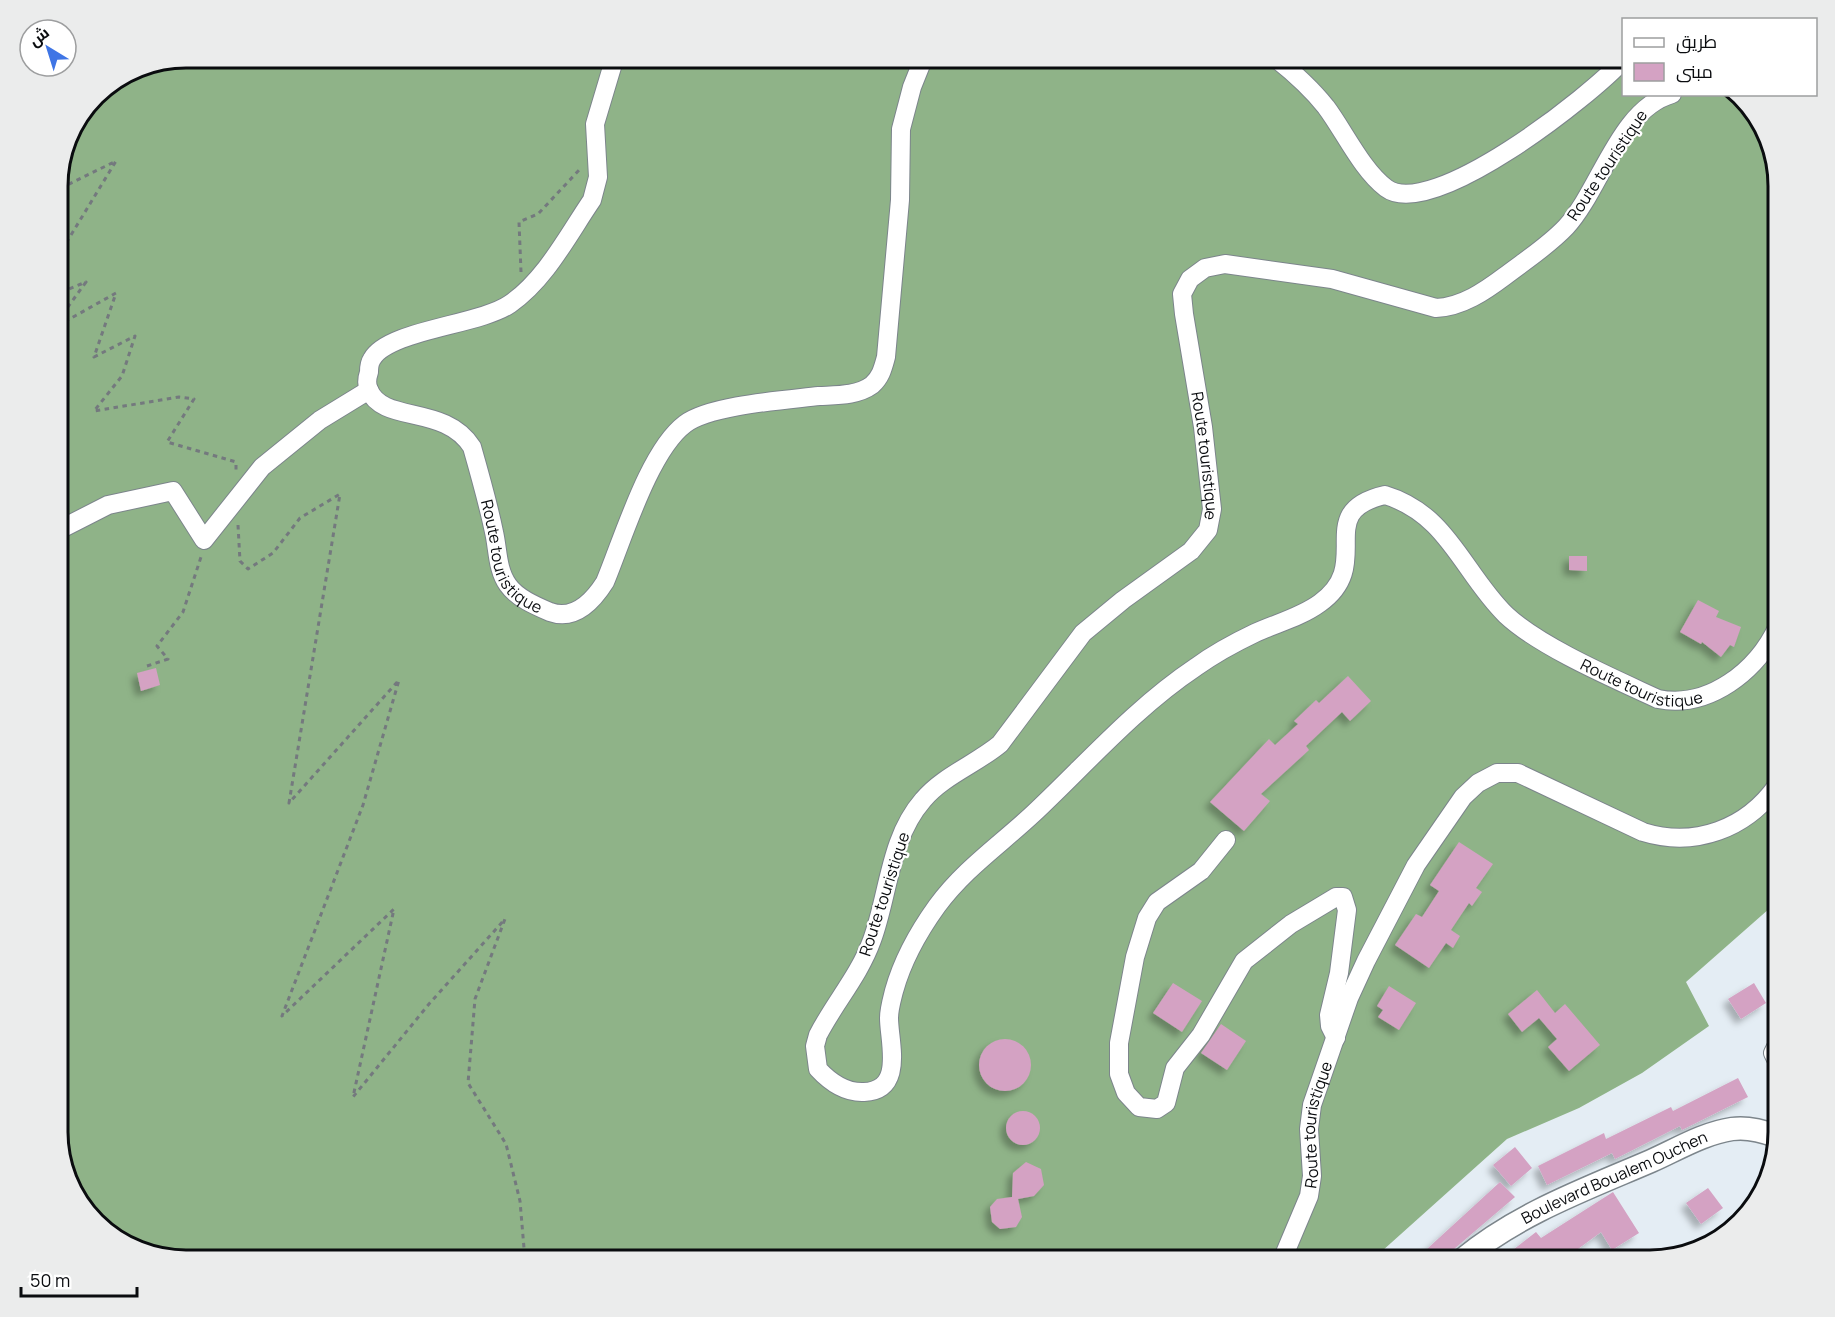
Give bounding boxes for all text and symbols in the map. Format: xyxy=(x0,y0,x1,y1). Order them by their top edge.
north arrow xyxy=(18,18,78,78)
legend xyxy=(1622,18,1817,96)
text: ش xyxy=(24,21,54,51)
text: طريق xyxy=(1676,29,1717,54)
text: مبنى xyxy=(1676,59,1713,83)
street label: Route touristique xyxy=(1562,105,1652,225)
street label: Route touristique xyxy=(1186,390,1223,522)
street label: Route touristique xyxy=(476,497,546,618)
street label: Route touristique xyxy=(1577,653,1705,712)
street label: Route touristique xyxy=(854,829,914,959)
street label: Route touristique xyxy=(1298,1058,1337,1190)
street label: Boulevard Boualem Ouchen xyxy=(1517,1126,1710,1229)
scale bar xyxy=(21,1260,136,1298)
text: 50 m xyxy=(30,1268,70,1292)

